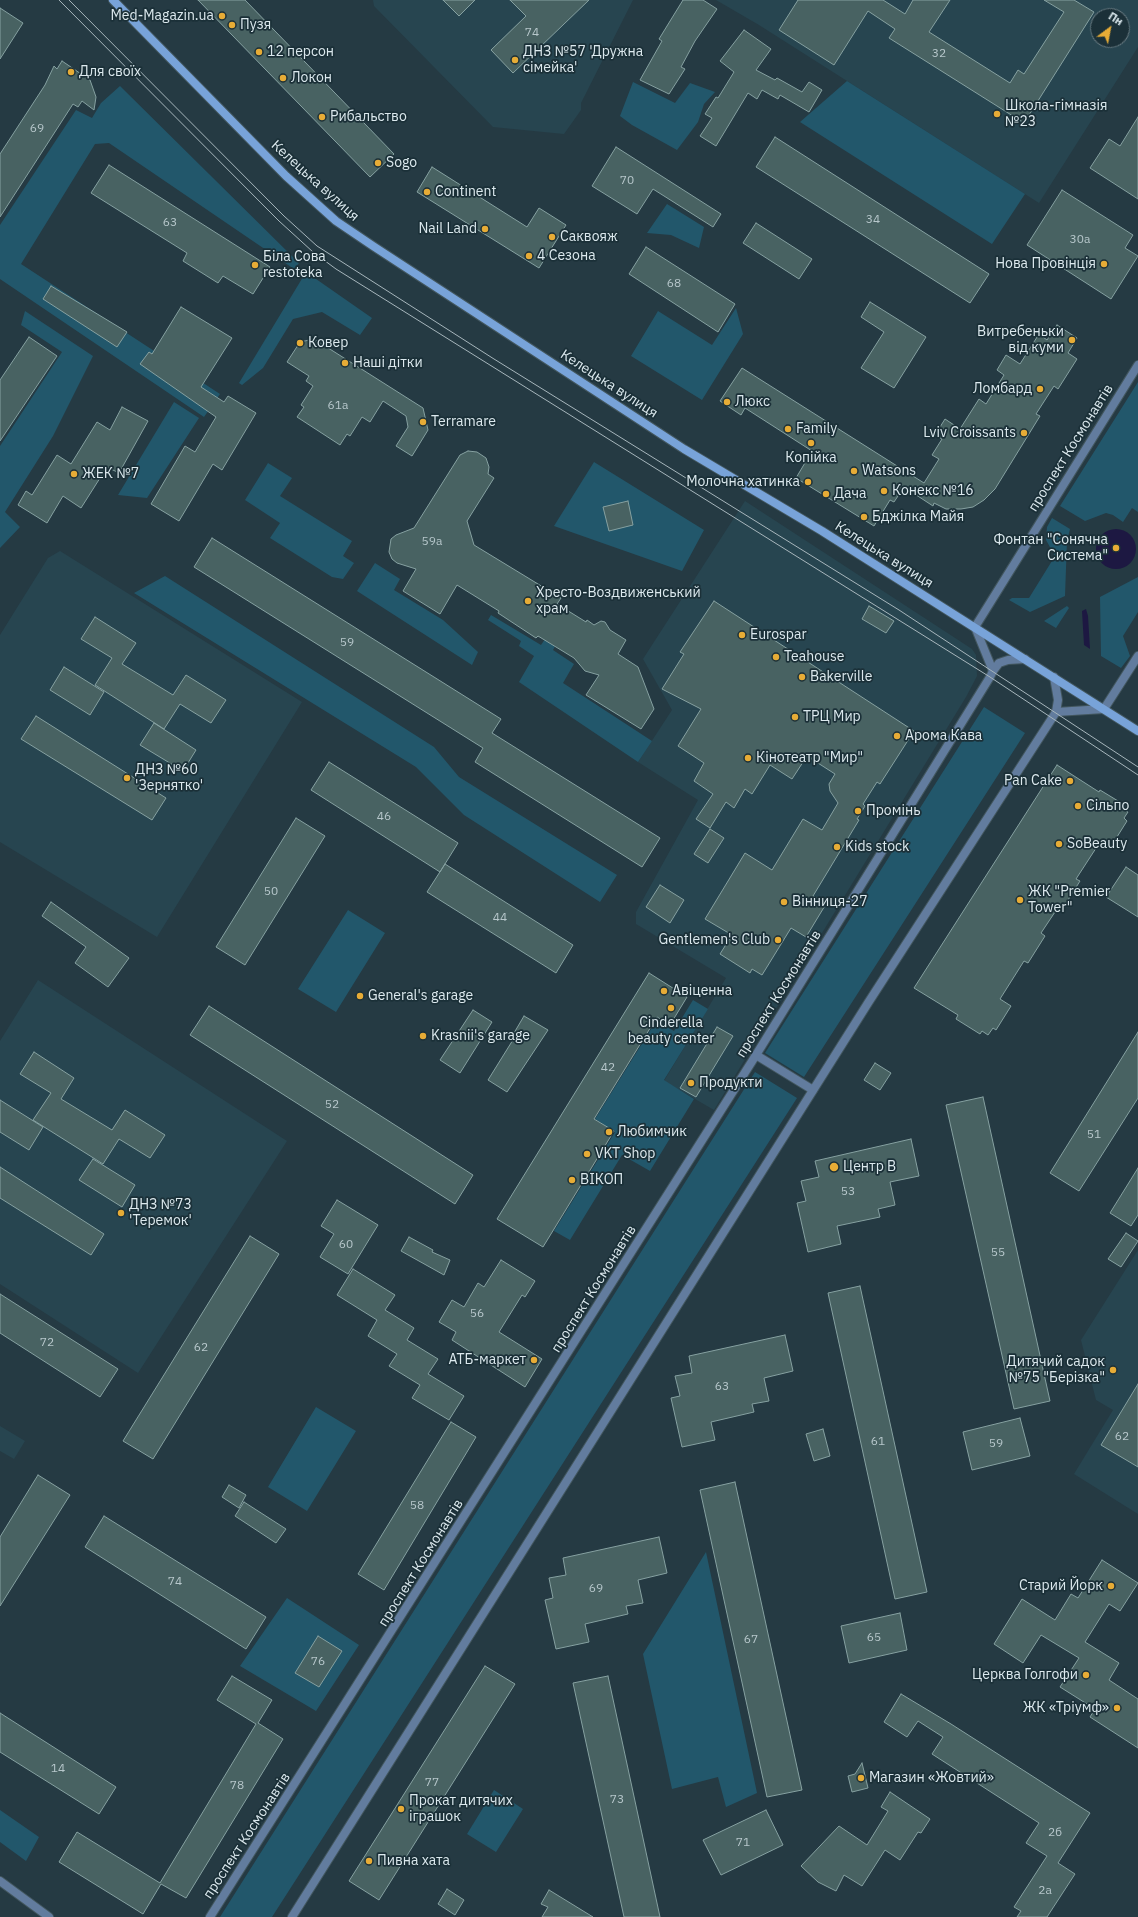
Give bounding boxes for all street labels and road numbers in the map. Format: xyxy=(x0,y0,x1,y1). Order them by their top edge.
street label: Келецька вулиця xyxy=(267,137,363,225)
street label: Келецька вулиця xyxy=(557,346,661,422)
street label: проспект Космонавтів xyxy=(1025,381,1117,515)
street label: Келецька вулиця xyxy=(832,518,936,592)
street label: проспект Космонавтів xyxy=(733,927,825,1061)
street label: проспект Космонавтів xyxy=(548,1222,640,1356)
street label: проспект Космонавтів xyxy=(375,1496,467,1630)
street label: проспект Космонавтів xyxy=(200,1770,294,1902)

